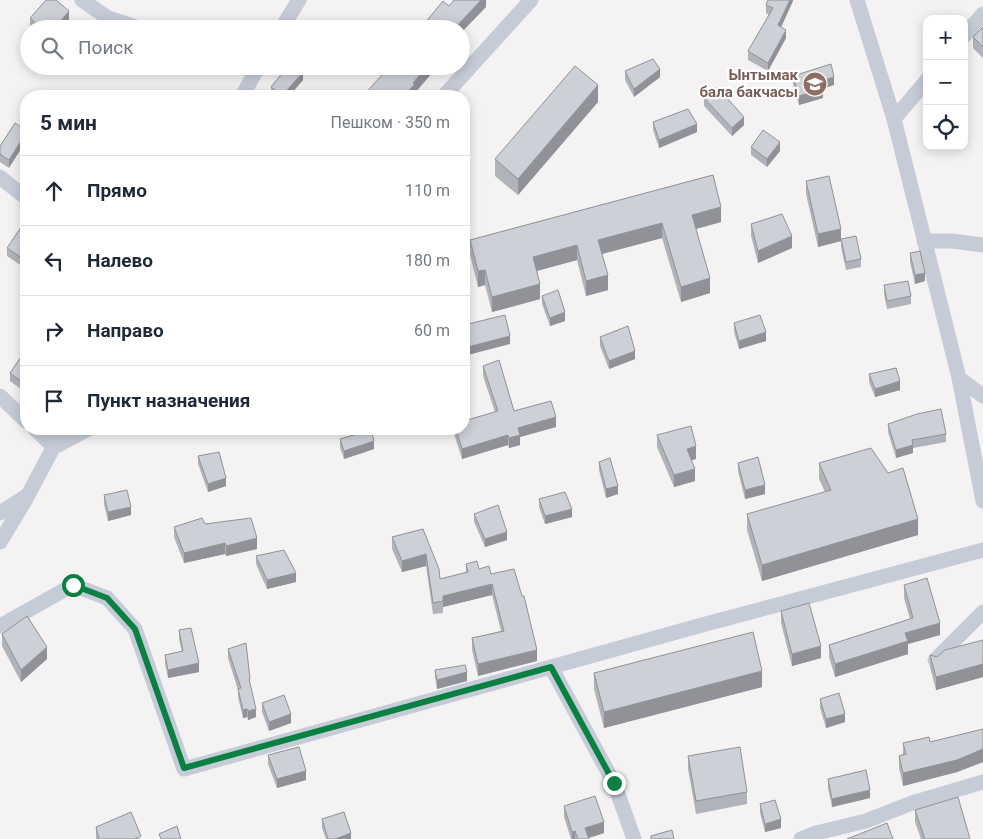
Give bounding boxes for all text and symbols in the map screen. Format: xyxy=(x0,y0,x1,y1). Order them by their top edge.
map controls xyxy=(923,15,968,150)
button: + xyxy=(923,15,968,60)
search box xyxy=(20,20,470,75)
icon: search xyxy=(38,34,66,62)
text: Поиск xyxy=(78,36,134,59)
button: − xyxy=(923,60,968,105)
place label: Ынтымак бала бакчасы xyxy=(700,66,799,101)
school or university icon: Ынтымак бала бакчасы xyxy=(802,71,828,97)
button: locate xyxy=(923,105,968,150)
text: 5 мин xyxy=(40,111,97,135)
text: Пешком · 350 m xyxy=(331,113,450,132)
icon: ahead xyxy=(40,177,68,205)
text: Прямо xyxy=(87,179,147,202)
text: 110 m xyxy=(405,181,450,200)
icon: left xyxy=(40,247,68,275)
text: Налево xyxy=(87,249,153,272)
text: 180 m xyxy=(405,251,450,270)
icon: right xyxy=(40,317,68,345)
text: Направо xyxy=(87,319,164,342)
text: 60 m xyxy=(414,321,450,340)
icon: arrive xyxy=(40,387,68,415)
text: Пункт назначения xyxy=(87,389,250,412)
route start xyxy=(62,574,85,597)
route end xyxy=(603,772,626,795)

